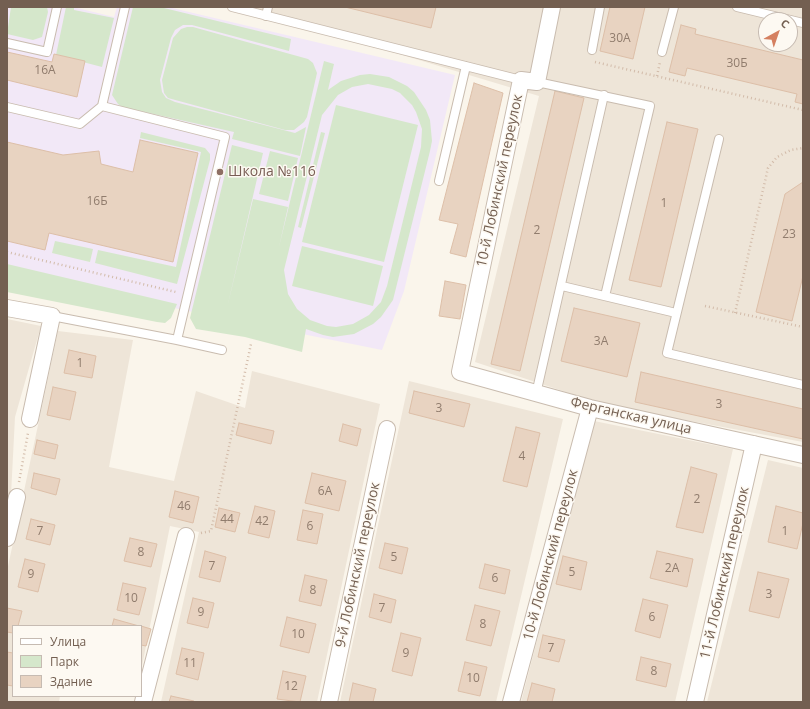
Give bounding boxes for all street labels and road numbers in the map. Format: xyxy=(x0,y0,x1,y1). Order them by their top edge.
street label: 10-й Лобинский переулок xyxy=(473,93,527,269)
street label: Ферганская улица xyxy=(569,394,693,438)
street label: 10-й Лобинский переулок xyxy=(520,468,582,642)
street label: 9-й Лобинский переулок xyxy=(332,481,384,649)
street label: 11-й Лобинский переулок xyxy=(697,485,753,661)

